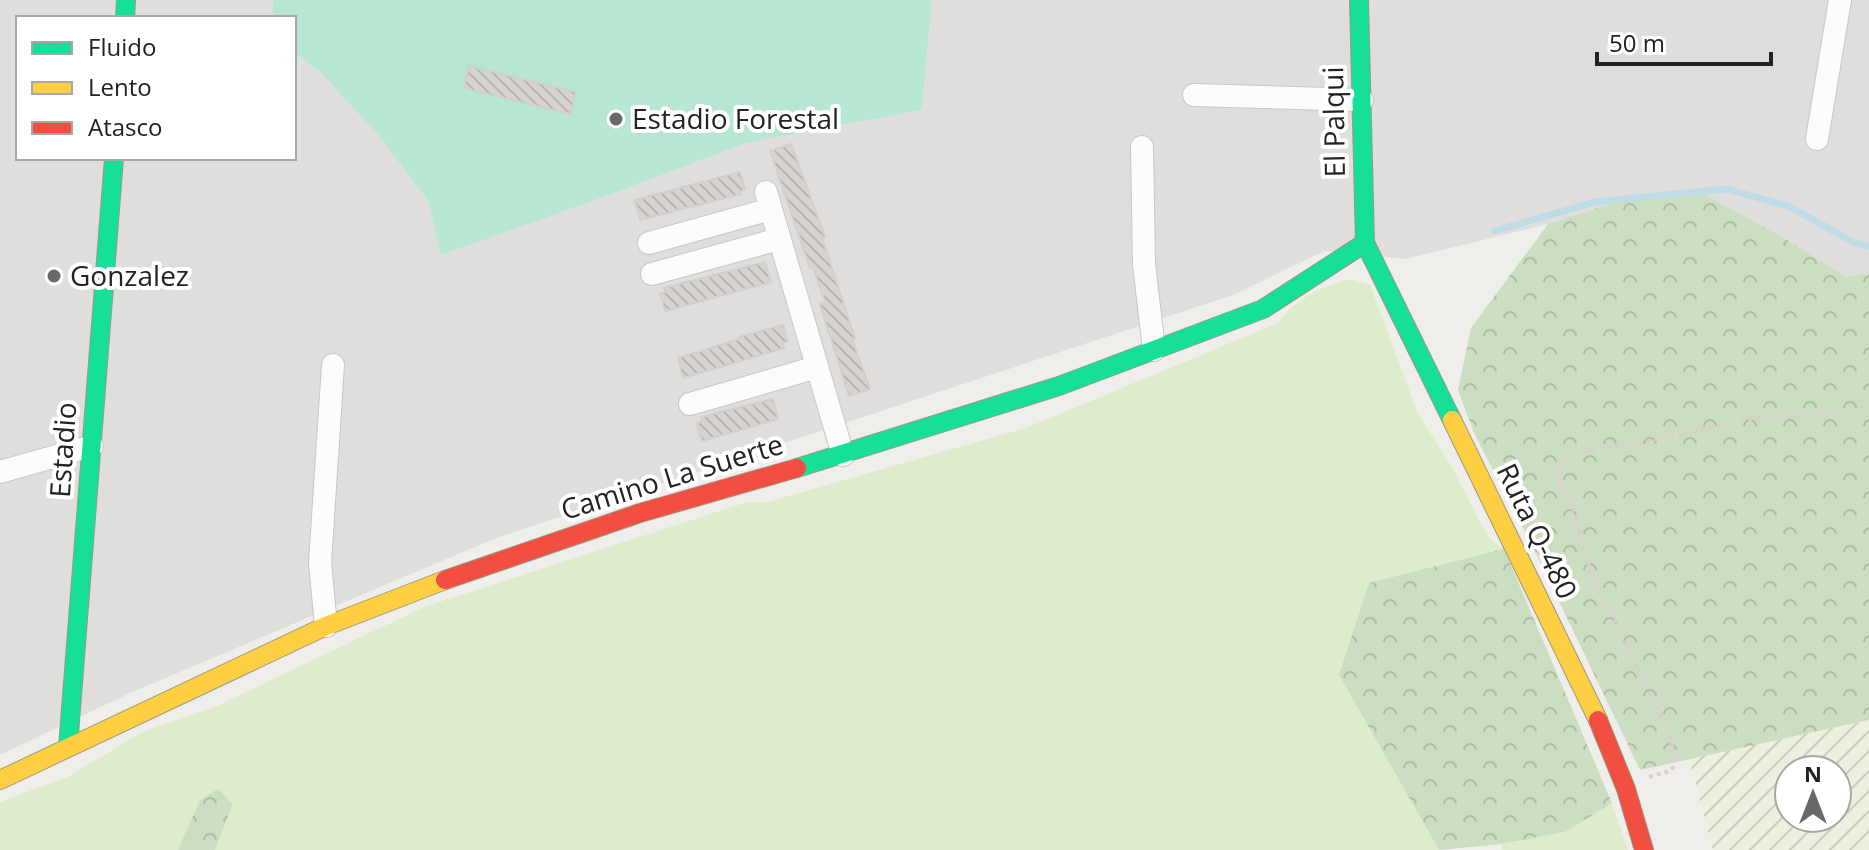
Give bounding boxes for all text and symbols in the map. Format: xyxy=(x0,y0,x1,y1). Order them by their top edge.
legend xyxy=(16,16,296,160)
scale bar xyxy=(1597,16,1771,66)
text: 50 m xyxy=(1609,26,1665,59)
text: Fluido xyxy=(88,30,156,63)
street label: El Palqui xyxy=(1313,66,1353,178)
text: Lento xyxy=(88,70,152,103)
place label: Estadio Forestal xyxy=(632,99,839,137)
text: Atasco xyxy=(88,110,162,143)
marker: Estadio Forestal xyxy=(607,110,625,128)
place label: Gonzalez xyxy=(70,256,189,294)
marker: Gonzalez xyxy=(45,267,63,285)
street label: Estadio xyxy=(40,401,84,499)
street label: Camino La Suerte xyxy=(556,424,787,528)
street label: Ruta Q-480 xyxy=(1489,457,1587,605)
north arrow xyxy=(1773,754,1853,834)
text: N xyxy=(1804,758,1822,788)

